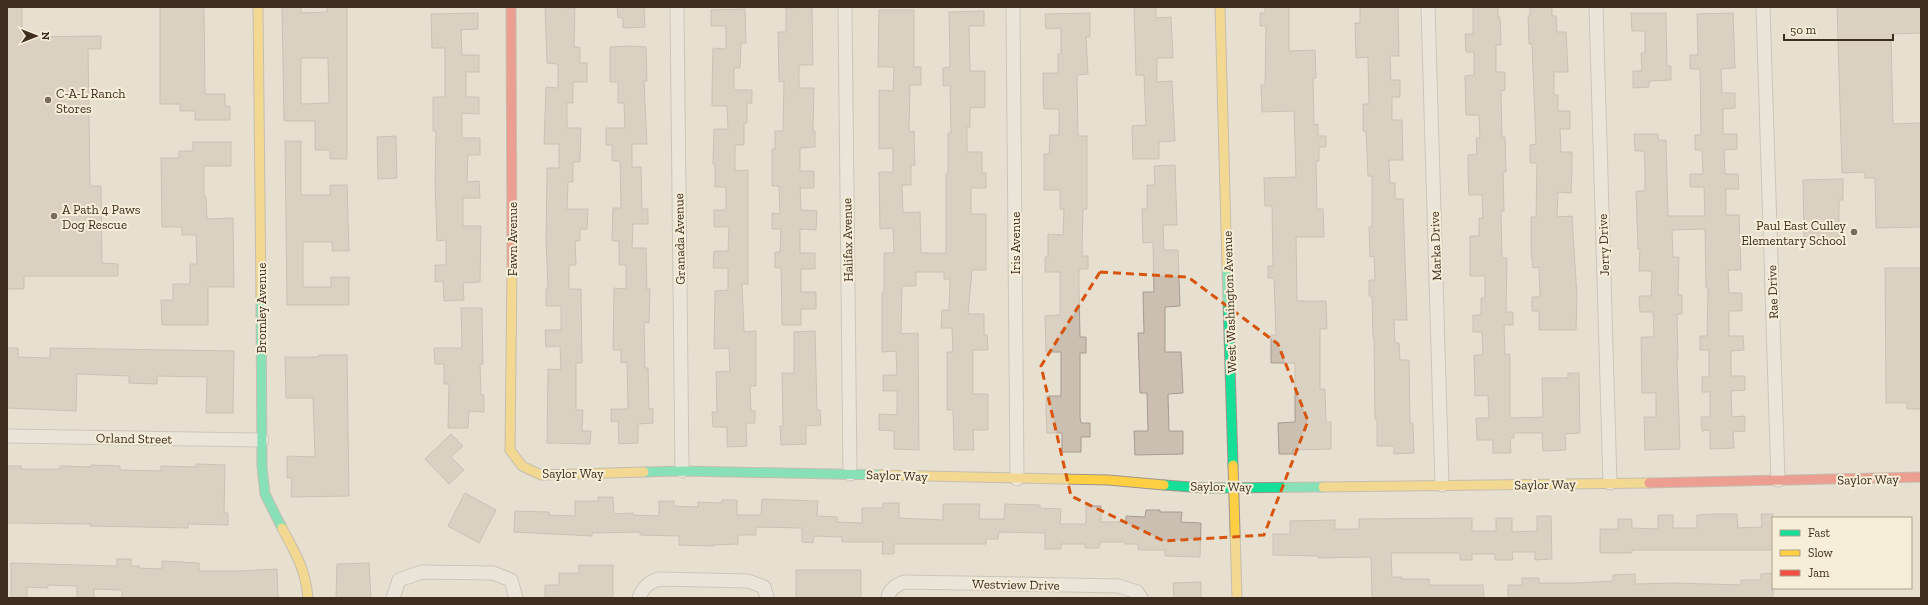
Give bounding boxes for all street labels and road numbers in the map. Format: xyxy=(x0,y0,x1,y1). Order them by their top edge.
street label: Granada Avenue xyxy=(671,193,688,285)
street label: Halifax Avenue xyxy=(839,198,856,282)
street label: Fawn Avenue xyxy=(505,202,520,276)
street label: Marka Drive xyxy=(1427,211,1444,281)
street label: Iris Avenue xyxy=(1008,212,1023,274)
street label: Jerry Drive xyxy=(1595,213,1612,276)
street label: West Washington Avenue xyxy=(1220,231,1239,373)
street label: Bromley Avenue xyxy=(254,263,269,353)
street label: Rae Drive xyxy=(1764,265,1781,319)
street label: Orland Street xyxy=(96,430,172,447)
street label: Saylor Way xyxy=(542,466,604,481)
street label: Saylor Way xyxy=(866,467,928,484)
street label: Saylor Way xyxy=(1837,471,1899,488)
street label: Saylor Way xyxy=(1514,476,1576,493)
street label: Saylor Way xyxy=(1190,478,1252,495)
street label: Westview Drive xyxy=(972,576,1060,593)

